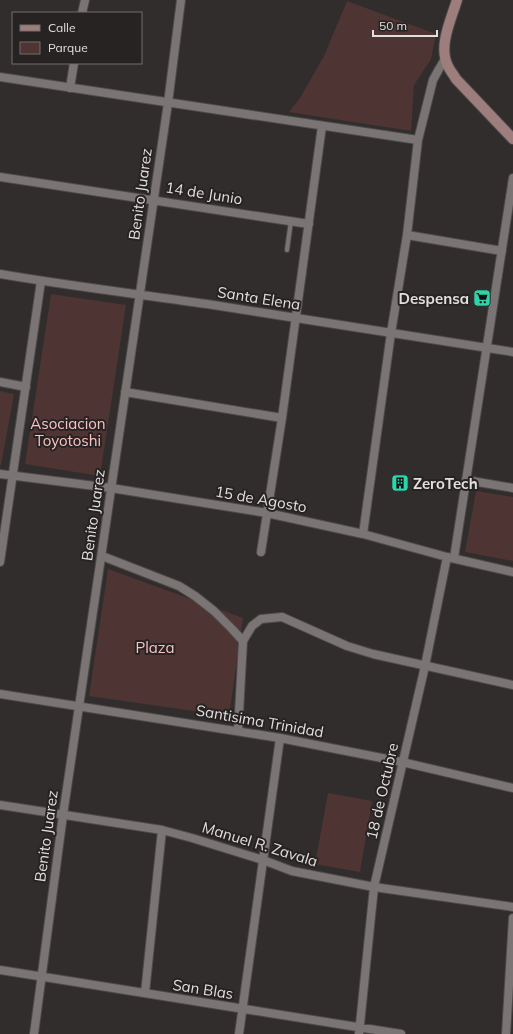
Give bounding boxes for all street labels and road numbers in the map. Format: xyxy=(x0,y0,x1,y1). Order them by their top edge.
street label: Benito Juarez xyxy=(124,147,156,241)
street label: 14 de Junio xyxy=(164,178,244,208)
street label: Santa Elena xyxy=(216,282,302,314)
street label: Benito Juarez xyxy=(77,468,109,562)
street label: 15 de Agosto xyxy=(214,482,308,516)
street label: Santisima Trinidad xyxy=(195,700,325,742)
street label: 18 de Octubre xyxy=(362,741,402,841)
street label: Benito Juarez xyxy=(30,789,62,883)
street label: Manuel R. Zavala xyxy=(200,817,320,871)
street label: San Blas xyxy=(171,975,235,1003)

